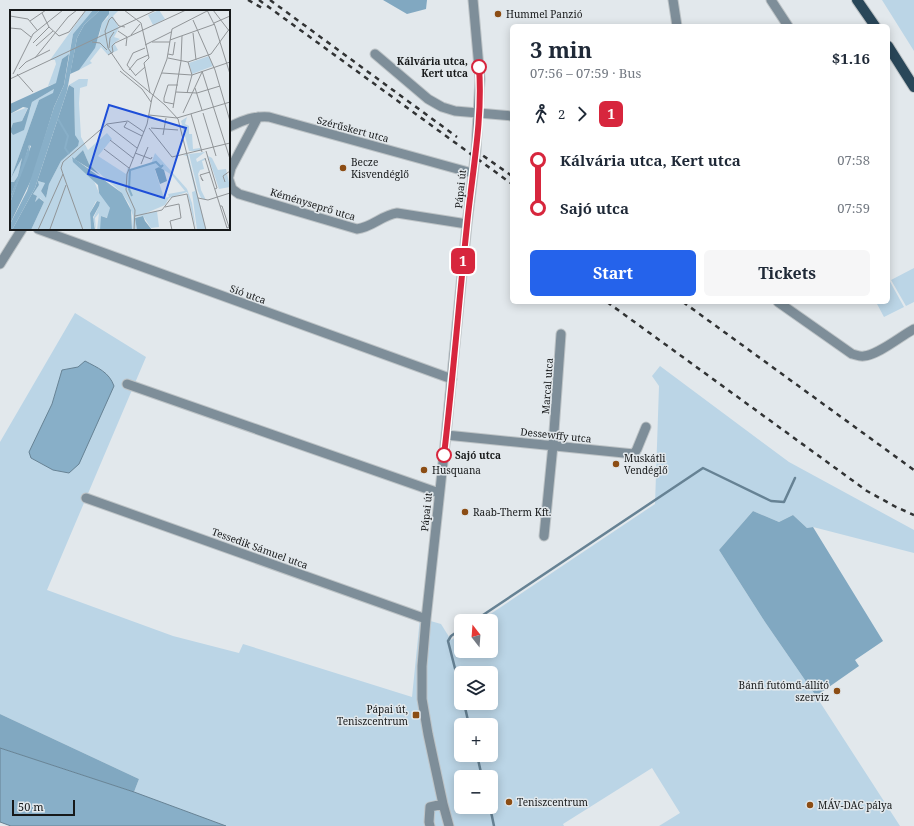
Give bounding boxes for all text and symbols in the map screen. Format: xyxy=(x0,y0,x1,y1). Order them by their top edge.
place label: Hummel Panzió xyxy=(506,7,583,21)
marker: Hummel Panzió xyxy=(493,9,503,19)
inset map xyxy=(10,10,230,230)
text: 3 min xyxy=(530,34,592,64)
text: $1.16 xyxy=(832,48,870,68)
place label: Kálvária utca, Kert utca xyxy=(397,54,468,80)
marker: Kálvária utca, Kert utca xyxy=(471,59,487,75)
text: 07:56 – 07:59 · Bus xyxy=(530,64,641,82)
icon: walk xyxy=(530,103,552,125)
icon: forward xyxy=(571,103,593,125)
text: 1 xyxy=(607,104,615,123)
text: 2 xyxy=(558,105,565,123)
street label: Szérűskert utca xyxy=(316,113,391,145)
text: Kálvária utca, Kert utca xyxy=(560,150,741,170)
text: 07:58 xyxy=(837,151,870,169)
place label: Becze Kisvendéglő xyxy=(351,155,409,181)
marker: Becze Kisvendéglő xyxy=(338,163,348,173)
street label: Pápai út xyxy=(451,168,469,209)
street label: Kéményseprő utca xyxy=(269,184,358,224)
text: Sajó utca xyxy=(560,198,629,218)
text: 07:59 xyxy=(837,199,870,217)
line badge: 1 xyxy=(450,248,476,274)
button: Start xyxy=(530,250,696,296)
button: Tickets xyxy=(704,250,870,296)
text: 1 xyxy=(459,251,467,270)
street label: Sió utca xyxy=(228,281,268,307)
street label: Marcal utca xyxy=(538,357,556,415)
street label: Dessewffy utca xyxy=(520,424,593,446)
marker: Sajó utca xyxy=(436,447,452,463)
place label: Sajó utca xyxy=(455,448,501,462)
place label: Muskátli Vendéglő xyxy=(624,451,668,477)
marker: Muskátli Vendéglő xyxy=(611,459,621,469)
place label: Husquana xyxy=(432,463,481,477)
marker: Husquana xyxy=(419,465,429,475)
street label: Pápai út xyxy=(417,491,435,532)
place label: Raab-Therm Kft. xyxy=(473,505,551,519)
marker: Raab-Therm Kft. xyxy=(460,507,470,517)
street label: Tessedik Sámuel utca xyxy=(210,524,310,572)
north arrow xyxy=(454,614,498,658)
map controls xyxy=(454,614,498,814)
button: layers xyxy=(454,666,498,710)
place label: Bánfi futómű-állító szerviz xyxy=(739,678,829,704)
marker: Bánfi futómű-állító szerviz xyxy=(832,686,842,696)
place label: Pápai út, Teniszcentrum xyxy=(337,702,409,728)
marker: Pápai út, Teniszcentrum xyxy=(411,710,421,720)
button: + xyxy=(454,718,498,762)
button: − xyxy=(454,770,498,814)
place label: Teniszcentrum xyxy=(517,795,589,809)
marker: Teniszcentrum xyxy=(504,797,514,807)
scale bar xyxy=(12,798,75,817)
place label: MÁV-DAC pálya xyxy=(818,798,893,812)
text: 50 m xyxy=(18,799,44,814)
marker: MÁV-DAC pálya xyxy=(805,800,815,810)

